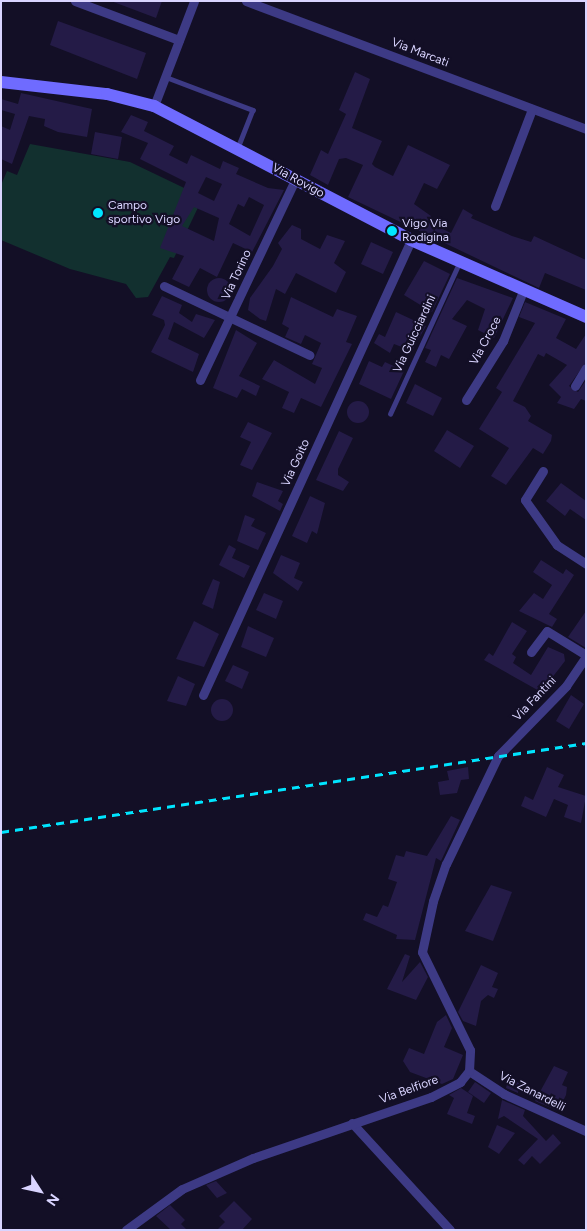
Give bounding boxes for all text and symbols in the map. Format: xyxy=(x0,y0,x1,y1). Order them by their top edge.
street label: Via Marcati xyxy=(389,35,451,71)
street label: Via Rovigo xyxy=(269,161,327,201)
place label: Campo sportivo Vigo xyxy=(108,199,180,227)
marker: Campo sportivo Vigo xyxy=(92,207,104,219)
place label: Vigo Via Rodigina xyxy=(402,217,449,245)
marker: Vigo Via Rodigina xyxy=(386,225,398,237)
street label: Via Torino xyxy=(219,248,255,302)
street label: Via Guicciardini xyxy=(391,293,439,375)
street label: Via Croce xyxy=(467,314,505,368)
street label: Via Goito xyxy=(279,437,313,489)
street label: Via Fantini xyxy=(510,674,560,724)
street label: Via Zanardelli xyxy=(496,1069,568,1115)
street label: Via Belfiore xyxy=(378,1073,440,1107)
north arrow xyxy=(15,1166,65,1216)
text: N xyxy=(43,1191,63,1209)

